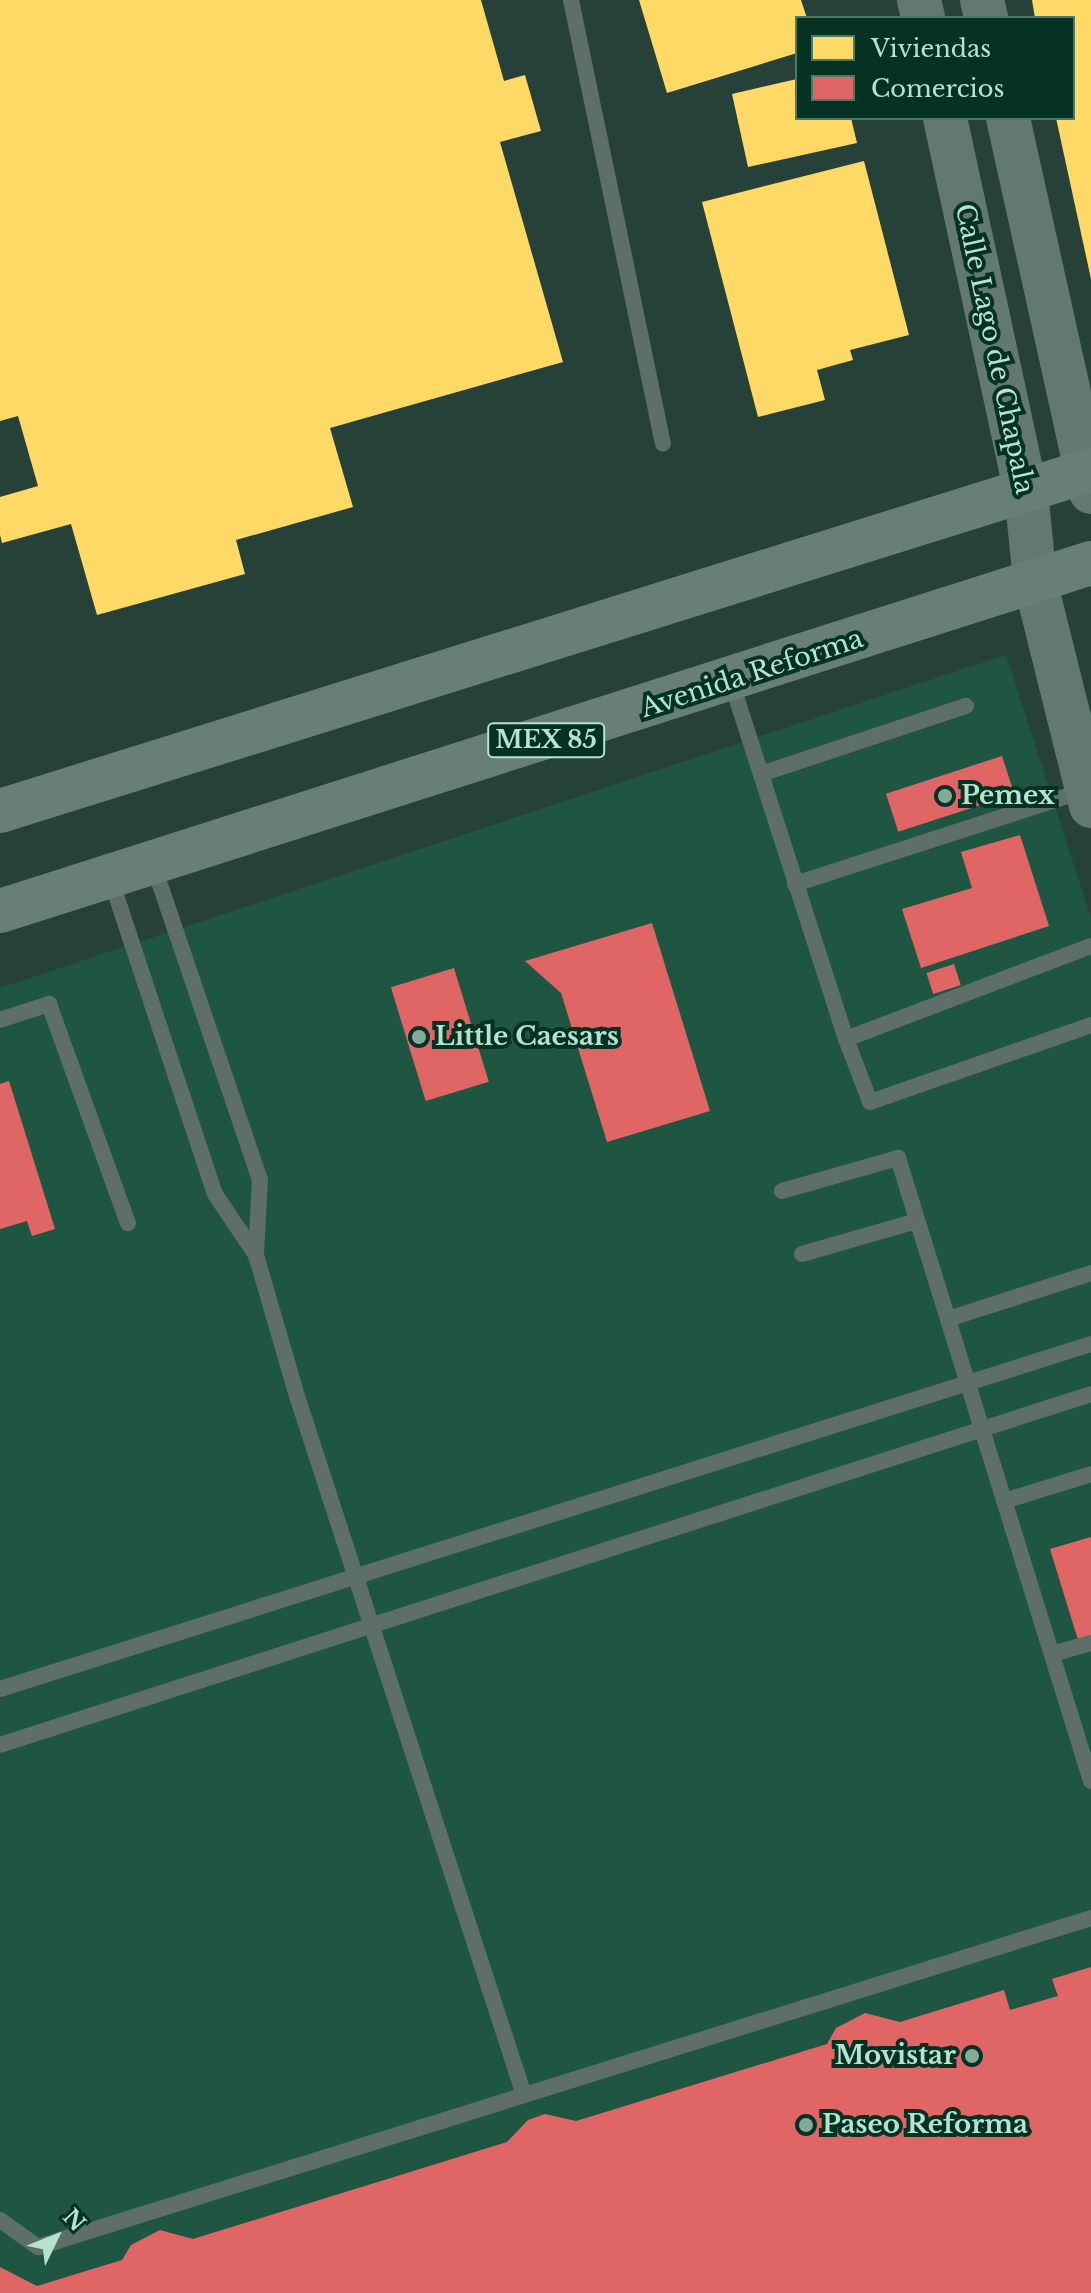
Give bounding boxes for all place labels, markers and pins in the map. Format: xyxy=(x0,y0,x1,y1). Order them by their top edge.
place label: Pemex xyxy=(961,780,1055,812)
marker: Pemex xyxy=(936,787,954,805)
place label: Little Caesars xyxy=(435,1021,619,1053)
marker: Little Caesars xyxy=(410,1028,428,1046)
place label: Movistar xyxy=(835,2040,956,2072)
marker: Movistar xyxy=(963,2047,981,2065)
place label: Paseo Reforma xyxy=(822,2109,1028,2141)
marker: Paseo Reforma xyxy=(797,2116,815,2134)

